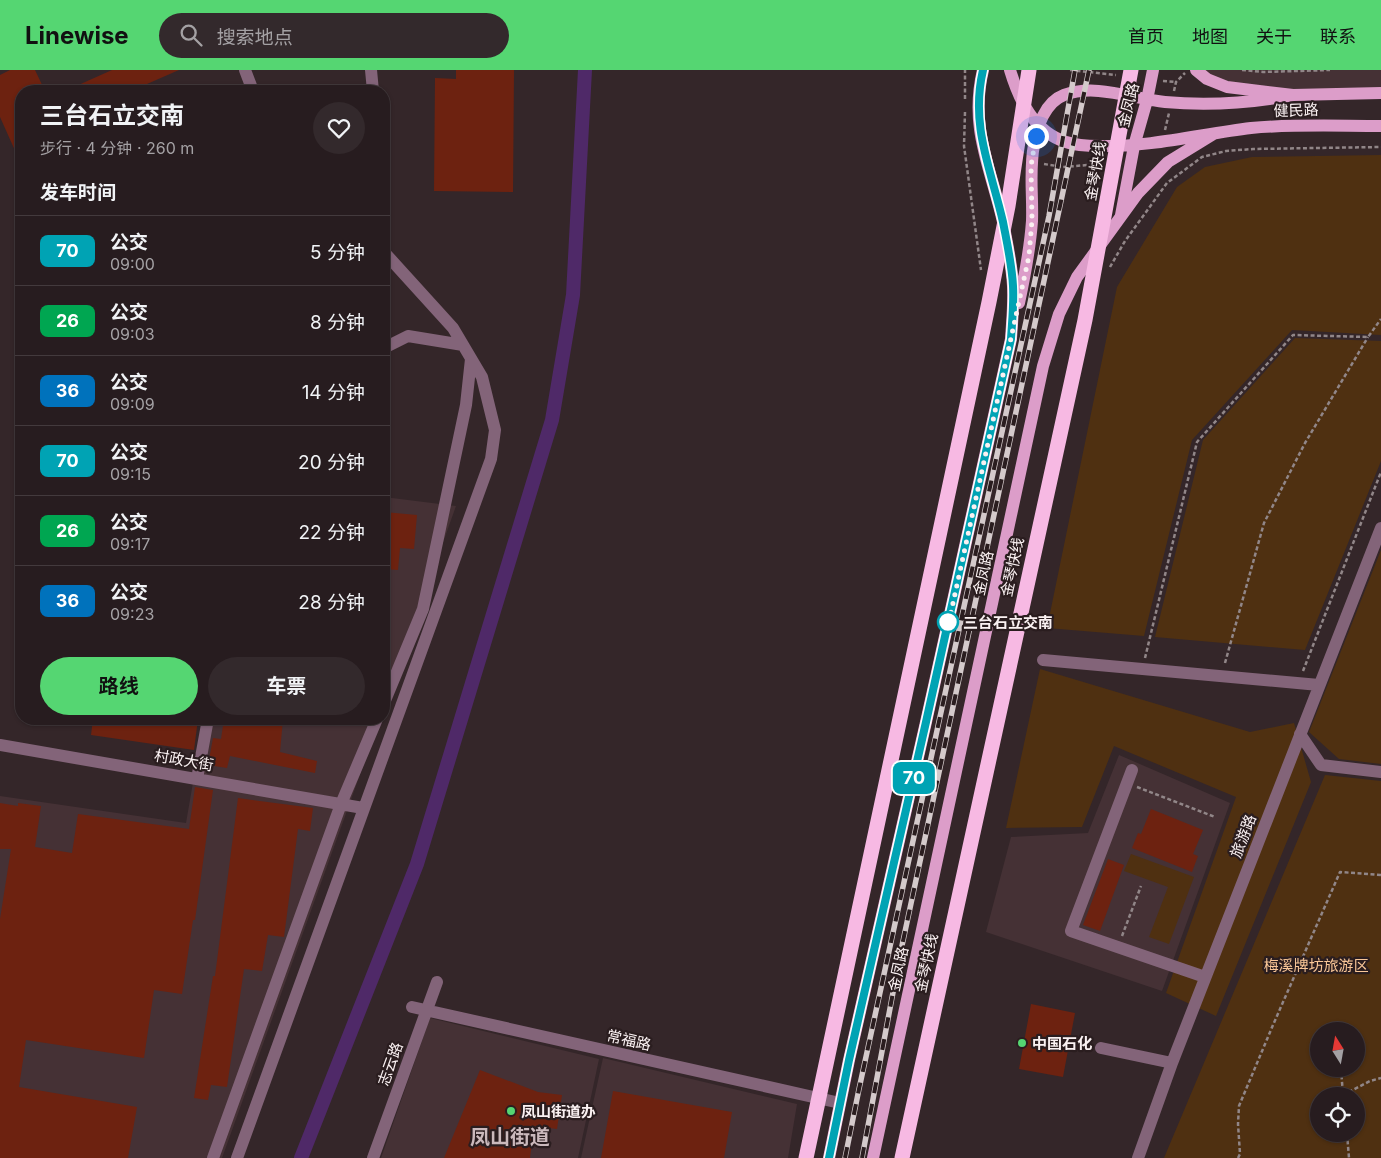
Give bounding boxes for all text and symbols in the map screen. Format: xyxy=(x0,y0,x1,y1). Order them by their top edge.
search box xyxy=(159,13,509,58)
text: Linewise xyxy=(25,21,129,50)
icon: search xyxy=(177,21,205,49)
text: 搜索地点 xyxy=(217,26,293,49)
text: 首页 xyxy=(1128,26,1164,47)
text: 地图 xyxy=(1192,26,1228,47)
text: 关于 xyxy=(1256,26,1292,47)
text: 联系 xyxy=(1320,26,1356,47)
street label: 金凤路 xyxy=(1113,81,1143,129)
street label: 健民路 xyxy=(1273,100,1319,120)
text: 三台石立交南 xyxy=(40,101,184,130)
button: heart xyxy=(313,102,365,154)
your location xyxy=(1024,124,1049,149)
text: 步行 · 4 分钟 · 260 m xyxy=(40,138,194,158)
street label: 金琴快线 xyxy=(1080,140,1110,202)
text: 发车时间 xyxy=(40,181,116,204)
text: 公交 xyxy=(110,231,148,254)
text: 70 xyxy=(56,240,79,261)
text: 5 分钟 xyxy=(310,241,365,264)
text: 09:00 xyxy=(110,254,155,274)
text: 公交 xyxy=(110,301,148,324)
text: 26 xyxy=(56,310,79,331)
text: 8 分钟 xyxy=(310,311,365,334)
text: 09:03 xyxy=(110,324,155,344)
text: 公交 xyxy=(110,371,148,394)
text: 36 xyxy=(56,380,79,401)
text: 14 分钟 xyxy=(302,381,365,404)
text: 09:09 xyxy=(110,394,155,414)
text: 公交 xyxy=(110,441,148,464)
text: 70 xyxy=(56,450,79,471)
text: 20 分钟 xyxy=(298,451,365,474)
text: 09:15 xyxy=(110,464,151,484)
text: 公交 xyxy=(110,511,148,534)
text: 26 xyxy=(56,520,79,541)
text: 22 分钟 xyxy=(298,521,365,544)
text: 09:17 xyxy=(110,534,150,554)
street label: 金琴快线 xyxy=(996,536,1028,598)
street label: 金凤路 xyxy=(969,549,997,597)
text: 公交 xyxy=(110,581,148,604)
text: 36 xyxy=(56,590,79,611)
text: 28 分钟 xyxy=(298,591,365,614)
text: 09:23 xyxy=(110,604,154,624)
marker: 三台石立交南 xyxy=(937,611,959,633)
place label: 三台石立交南 xyxy=(963,613,1053,632)
button: 路线 xyxy=(40,657,198,715)
button: 车票 xyxy=(208,657,365,715)
street label: 村政大街 xyxy=(153,745,215,775)
line badge: 70 xyxy=(892,762,936,794)
text: 70 xyxy=(903,767,925,788)
street label: 旅游路 xyxy=(1226,812,1260,860)
street label: 金琴快线 xyxy=(910,932,942,994)
street label: 金凤路 xyxy=(884,945,912,993)
park label: 梅溪牌坊旅游区 xyxy=(1263,956,1369,975)
north arrow xyxy=(1310,1022,1365,1078)
map controls xyxy=(1310,1022,1365,1142)
street label: 常福路 xyxy=(605,1026,653,1054)
place label: 中国石化 xyxy=(1032,1034,1092,1053)
marker: 中国石化 xyxy=(1016,1037,1028,1049)
street label: 志云路 xyxy=(373,1040,407,1088)
button: locate xyxy=(1310,1087,1365,1142)
place label: 凤山街道办 xyxy=(521,1102,596,1121)
marker: 凤山街道办 xyxy=(505,1105,517,1117)
district label: 凤山街道 xyxy=(470,1125,550,1149)

